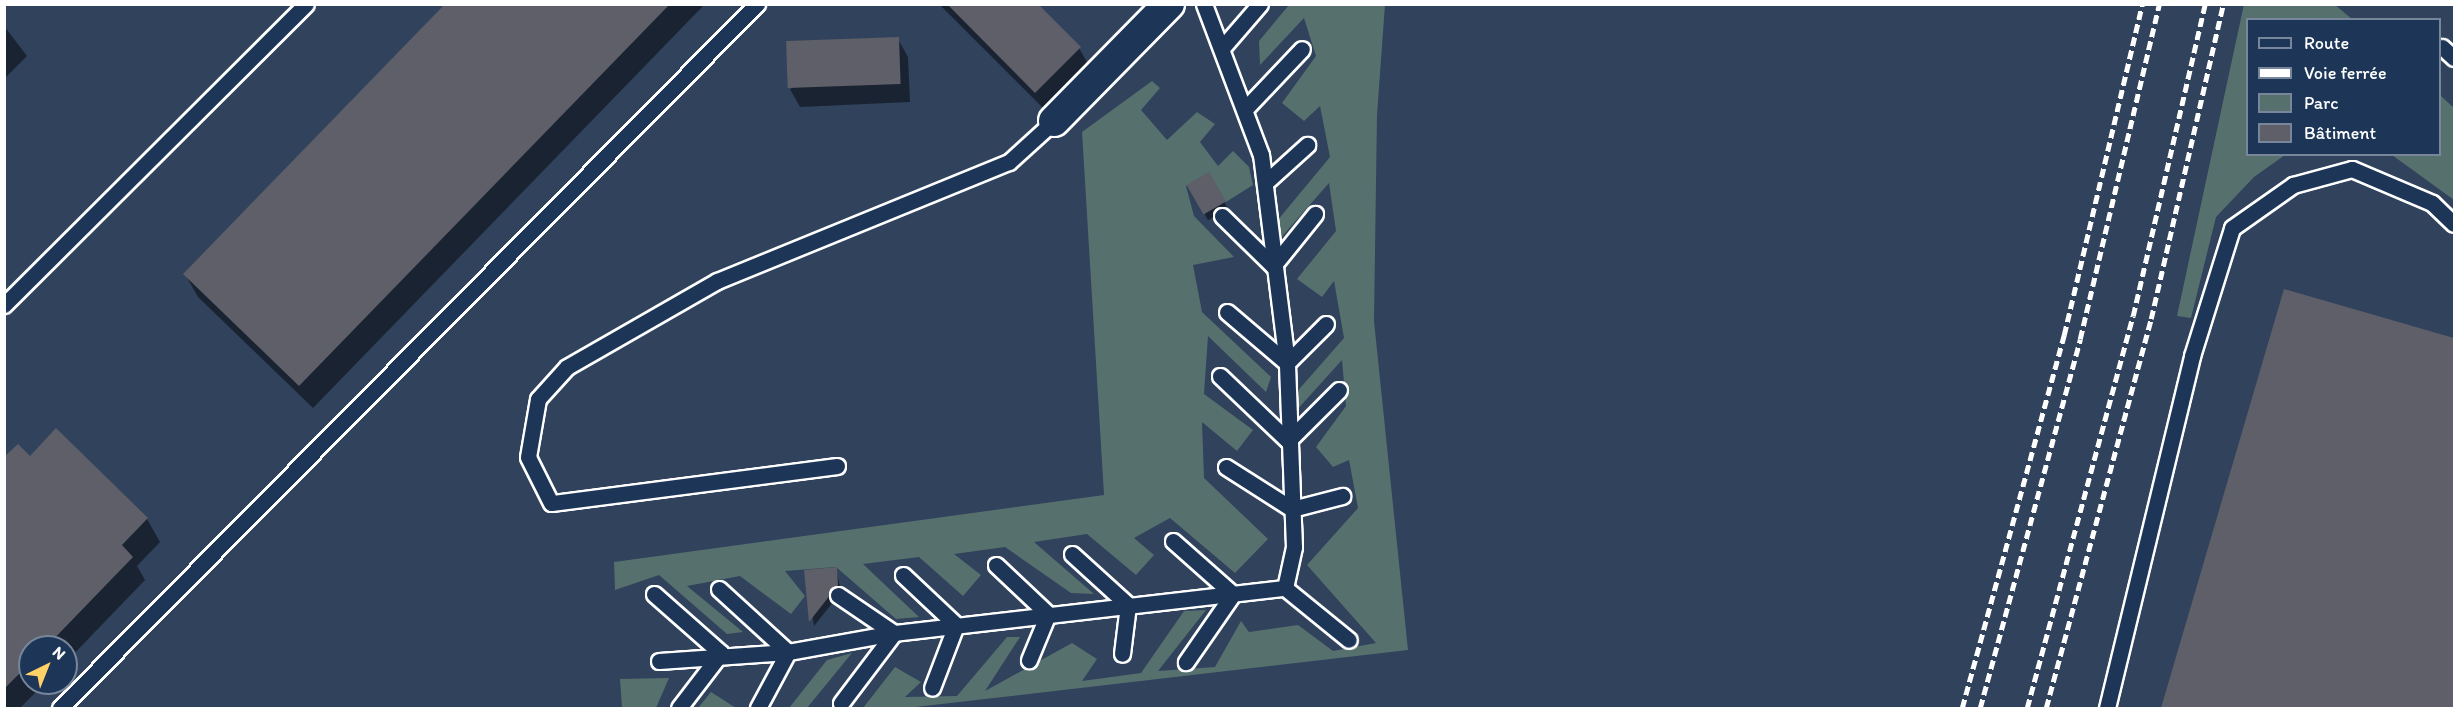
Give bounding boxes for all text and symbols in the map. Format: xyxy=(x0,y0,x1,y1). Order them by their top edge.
legend xyxy=(2246,18,2441,156)
text: Route xyxy=(2304,32,2349,54)
text: Voie ferrée xyxy=(2304,62,2386,84)
text: Parc xyxy=(2304,92,2338,114)
text: Bâtiment xyxy=(2304,122,2376,144)
north arrow xyxy=(18,635,78,695)
text: N xyxy=(49,642,70,664)

